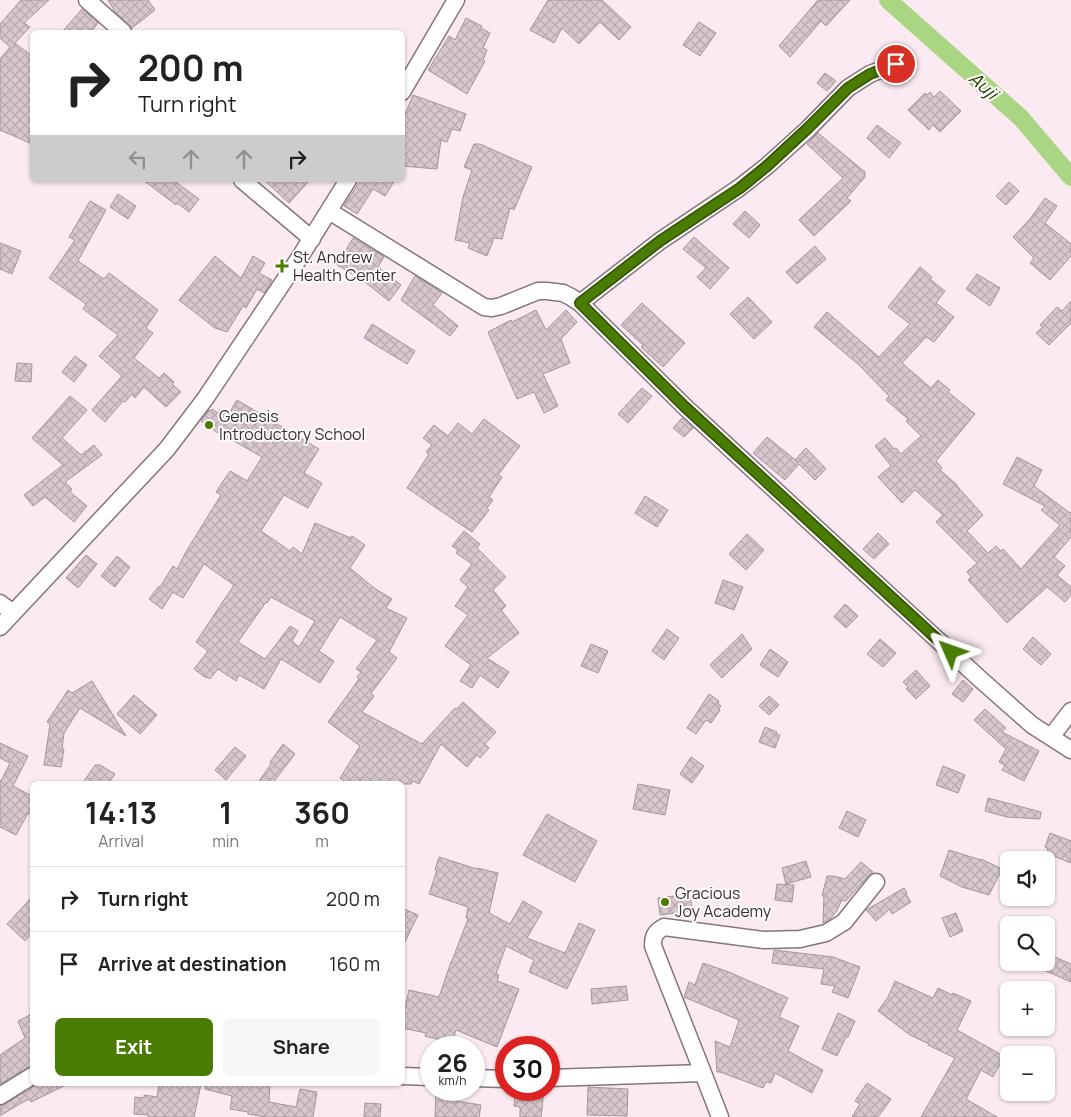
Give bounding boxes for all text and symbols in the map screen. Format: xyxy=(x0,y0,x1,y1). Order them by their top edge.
pin xyxy=(875,43,917,85)
text: 200 m xyxy=(138,44,243,92)
icon: right xyxy=(55,50,120,115)
icon: arrive xyxy=(882,50,910,78)
water label: Auji xyxy=(965,66,1006,106)
text: Turn right xyxy=(138,89,236,119)
icon: left xyxy=(124,145,152,173)
icon: ahead xyxy=(177,145,205,173)
icon: ahead xyxy=(230,145,258,173)
icon: right xyxy=(283,145,311,173)
place label: St. Andrew Health Center xyxy=(293,246,396,286)
marker: St. Andrew Health Center xyxy=(275,259,289,273)
place label: Genesis Introductory School xyxy=(219,405,365,445)
marker: Genesis Introductory School xyxy=(203,419,215,431)
position arrow xyxy=(924,625,976,677)
text: 14:13 xyxy=(85,792,157,833)
text: 1 xyxy=(219,792,232,833)
text: 360 xyxy=(294,792,350,833)
text: Arrival xyxy=(98,830,144,852)
text: min xyxy=(212,830,239,852)
text: m xyxy=(315,830,329,852)
map controls xyxy=(1000,851,1055,1101)
button: sound xyxy=(1000,851,1055,906)
place label: Gracious Joy Academy xyxy=(675,882,772,922)
icon: right xyxy=(55,885,83,913)
text: Turn right xyxy=(98,886,188,912)
text: 200 m xyxy=(326,886,380,912)
marker: Gracious Joy Academy xyxy=(659,896,671,908)
button: search xyxy=(1000,916,1055,971)
icon: arrive xyxy=(55,950,83,978)
text: Arrive at destination xyxy=(98,951,287,977)
text: 160 m xyxy=(329,951,380,977)
button: + xyxy=(1000,981,1055,1036)
button: Exit xyxy=(55,1018,213,1076)
button: Share xyxy=(223,1018,380,1076)
speed limit sign: 30 xyxy=(495,1036,560,1101)
text: 26 xyxy=(437,1045,468,1080)
button: − xyxy=(1000,1046,1055,1101)
text: km/h xyxy=(439,1072,466,1089)

